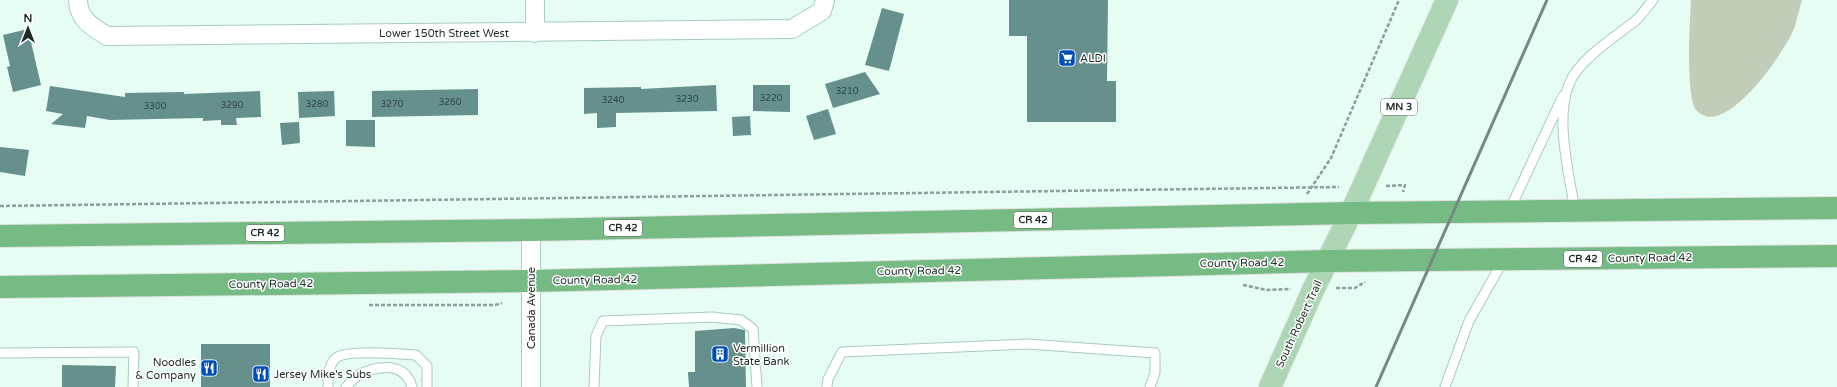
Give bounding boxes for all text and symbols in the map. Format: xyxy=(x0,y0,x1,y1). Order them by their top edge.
north arrow xyxy=(8,8,48,48)
text: N xyxy=(24,12,32,25)
street label: Lower 150th Street West xyxy=(379,27,509,40)
supermarket icon: ALDI xyxy=(1057,48,1077,68)
place label: ALDI xyxy=(1080,52,1106,65)
house number: 3210 xyxy=(836,86,859,97)
house number: 3220 xyxy=(760,93,783,104)
house number: 3230 xyxy=(676,94,699,105)
house number: 3240 xyxy=(602,95,625,106)
house number: 3260 xyxy=(439,97,462,108)
house number: 3280 xyxy=(306,99,329,110)
house number: 3270 xyxy=(381,99,404,110)
road number: MN 3 xyxy=(1381,99,1417,115)
house number: 3290 xyxy=(221,100,244,111)
house number: 3300 xyxy=(144,101,167,112)
road number: CR 42 xyxy=(1014,212,1052,228)
road number: CR 42 xyxy=(604,220,642,236)
road number: CR 42 xyxy=(246,225,284,241)
road number: CR 42 xyxy=(1564,251,1602,267)
street label: County Road 42 xyxy=(1608,251,1693,265)
street label: County Road 42 xyxy=(1200,256,1285,270)
street label: County Road 42 xyxy=(877,264,962,278)
street label: Canada Avenue xyxy=(525,267,538,349)
street label: County Road 42 xyxy=(553,273,638,287)
street label: County Road 42 xyxy=(229,277,314,291)
street label: South Robert Trail xyxy=(1273,278,1325,370)
place label: Vermillion State Bank xyxy=(733,342,790,368)
building icon: Vermillion State Bank xyxy=(710,344,730,364)
place label: Noodles & Company xyxy=(135,356,196,382)
restaurant icon: Noodles & Company xyxy=(199,358,219,378)
restaurant icon: Jersey Mike's Subs xyxy=(251,364,271,384)
place label: Jersey Mike's Subs xyxy=(274,368,371,381)

